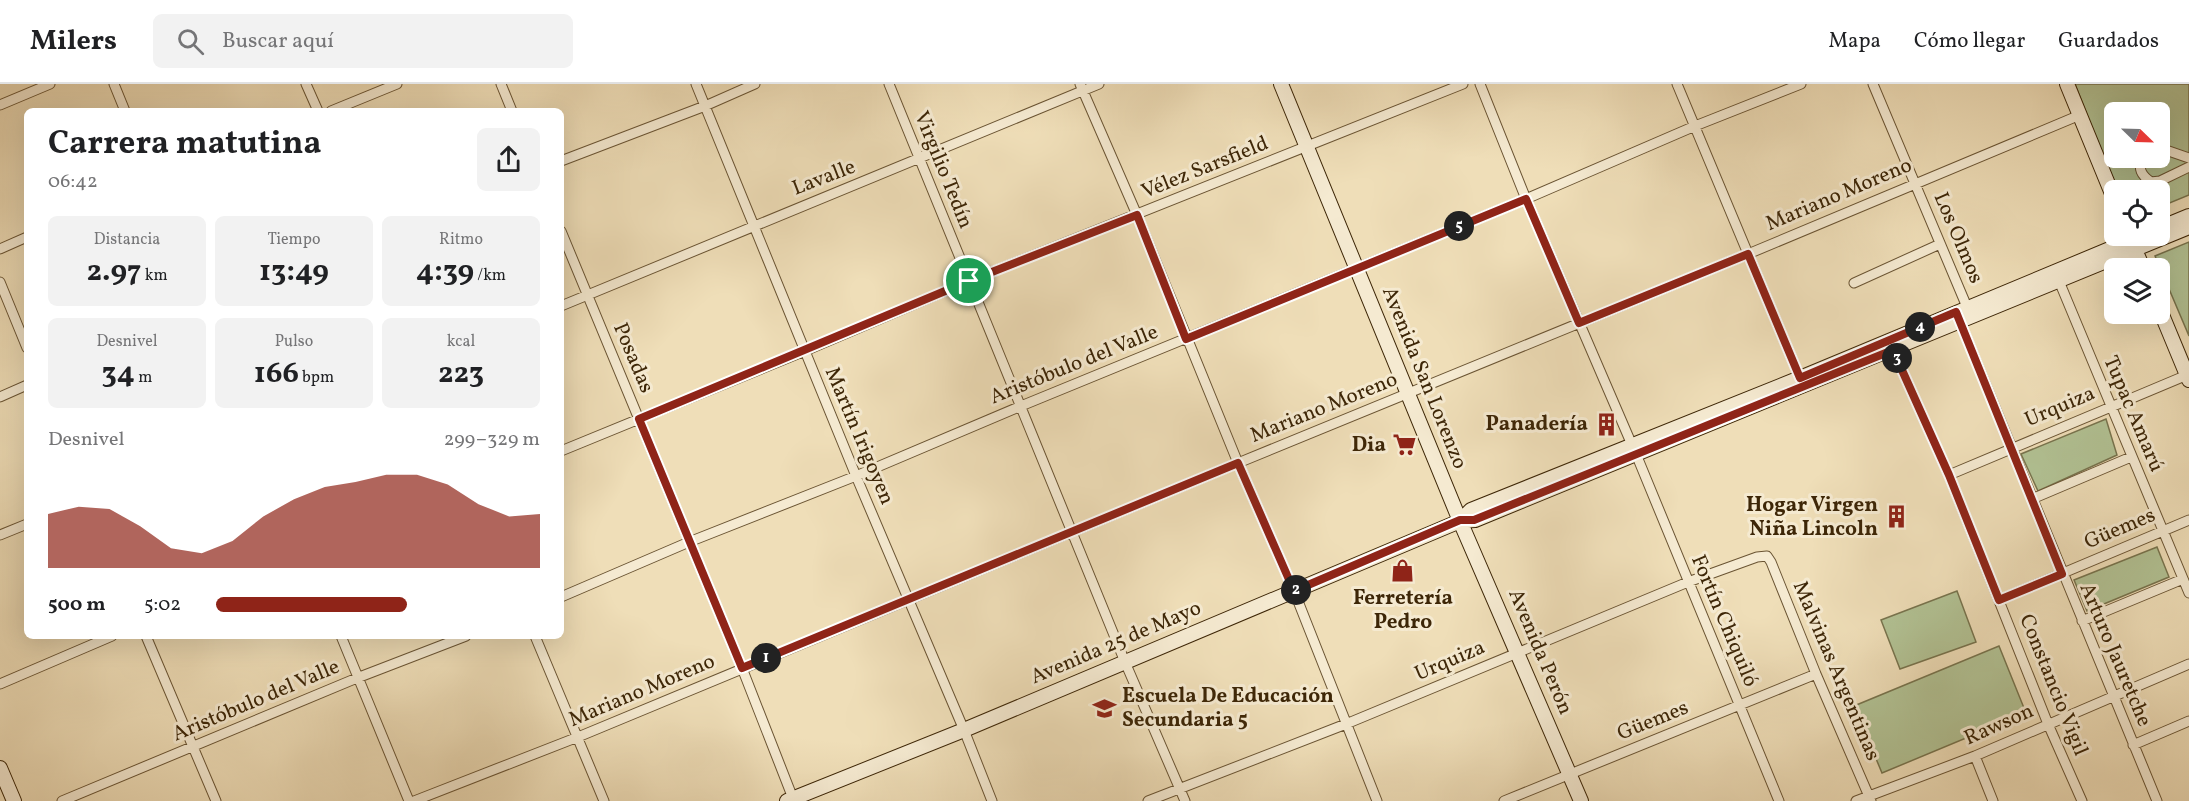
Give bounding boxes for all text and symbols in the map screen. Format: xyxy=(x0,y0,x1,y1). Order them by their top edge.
search box xyxy=(153,14,573,68)
text: Milers xyxy=(30,22,117,61)
icon: search xyxy=(174,25,207,58)
text: Buscar aquí xyxy=(222,26,334,57)
text: Mapa xyxy=(1828,27,1881,56)
text: Cómo llegar xyxy=(1914,27,2025,56)
text: Guardados xyxy=(2058,27,2159,56)
north arrow xyxy=(2104,102,2170,168)
map controls xyxy=(2104,102,2170,324)
street label: Virgilio Tedín xyxy=(906,107,980,233)
text: Carrera matutina xyxy=(48,122,322,168)
button: share xyxy=(477,128,540,191)
street label: Vélez Sarsfield xyxy=(1137,129,1273,207)
street label: Mariano Moreno xyxy=(1761,151,1917,239)
street label: Lavalle xyxy=(788,153,860,203)
text: 06:42 xyxy=(48,168,98,196)
button: locate xyxy=(2104,180,2170,246)
street label: Los Olmos xyxy=(1926,188,1990,288)
pin: 5 xyxy=(1444,211,1474,241)
text: 5 xyxy=(1455,215,1463,237)
text: Distancia xyxy=(94,229,160,251)
text: Tiempo xyxy=(268,229,320,251)
text: Ritmo xyxy=(439,229,483,251)
text: 2.97 xyxy=(86,251,141,293)
text: 13:49 xyxy=(259,251,329,293)
text: 4:39 xyxy=(416,251,474,293)
pin xyxy=(943,255,994,306)
button: layers xyxy=(2104,258,2170,324)
icon: arrive xyxy=(952,264,985,297)
text: km xyxy=(141,265,168,287)
text: /km xyxy=(474,265,506,287)
street label: Avenida San Lorenzo xyxy=(1374,282,1474,474)
pin: 4 xyxy=(1905,312,1935,342)
text: 4 xyxy=(1915,316,1925,338)
street label: Posadas xyxy=(605,318,661,398)
street label: Aristóbulo del Valle xyxy=(986,318,1163,412)
text: Desnivel xyxy=(96,331,158,353)
text: Pulso xyxy=(275,331,313,353)
text: kcal xyxy=(447,331,475,353)
pin: 3 xyxy=(1882,343,1912,373)
text: 3 xyxy=(1893,347,1901,369)
street label: Tupac Amarú xyxy=(2095,351,2171,477)
text: 34 xyxy=(102,353,135,395)
text: 166 xyxy=(254,353,299,395)
text: 223 xyxy=(438,353,484,395)
street label: Martín Irigoyen xyxy=(817,363,901,509)
street label: Mariano Moreno xyxy=(1246,365,1402,451)
text: m xyxy=(135,367,152,389)
text: bpm xyxy=(299,367,334,389)
street label: Urquiza xyxy=(2020,379,2100,435)
place label: Panadería xyxy=(1485,410,1588,439)
building icon: Panadería xyxy=(1593,411,1619,437)
text: Desnivel xyxy=(48,426,124,454)
text: 299–329 m xyxy=(444,426,540,454)
place label: Dia xyxy=(1352,431,1386,460)
supermarket icon: Dia xyxy=(1391,432,1417,458)
place label: Hogar Virgen Niña Lincoln xyxy=(1746,491,1878,544)
street label: Güemes xyxy=(2080,501,2160,557)
building icon: Hogar Virgen Niña Lincoln xyxy=(1883,504,1909,530)
street label: Fortín Chiquiló xyxy=(1683,551,1765,691)
shop icon: Ferretería Pedro xyxy=(1390,557,1416,583)
pin: 2 xyxy=(1281,575,1311,605)
street label: Malvinas Argentinas xyxy=(1785,577,1887,765)
text: 2 xyxy=(1292,579,1300,601)
street label: Arturo Jauretche xyxy=(2072,579,2158,731)
place label: Ferretería Pedro xyxy=(1353,584,1453,637)
street label: Avenida Perón xyxy=(1500,585,1580,719)
text: 500 m xyxy=(48,591,106,619)
text: 5:02 xyxy=(144,591,181,619)
street label: Avenida 25 de Mayo xyxy=(1026,594,1206,692)
street label: Constancio Vigil xyxy=(2011,610,2095,760)
street label: Urquiza xyxy=(1410,633,1490,689)
pin: 1 xyxy=(751,643,781,673)
street label: Mariano Moreno xyxy=(564,647,720,735)
text: 1 xyxy=(763,647,769,669)
street label: Aristóbulo del Valle xyxy=(168,653,344,749)
place label: Escuela De Educación Secundaria 5 xyxy=(1122,682,1334,735)
street label: Güemes xyxy=(1613,694,1693,748)
school or university icon: Escuela De Educación Secundaria 5 xyxy=(1091,695,1117,721)
street label: Rawson xyxy=(1960,697,2038,753)

